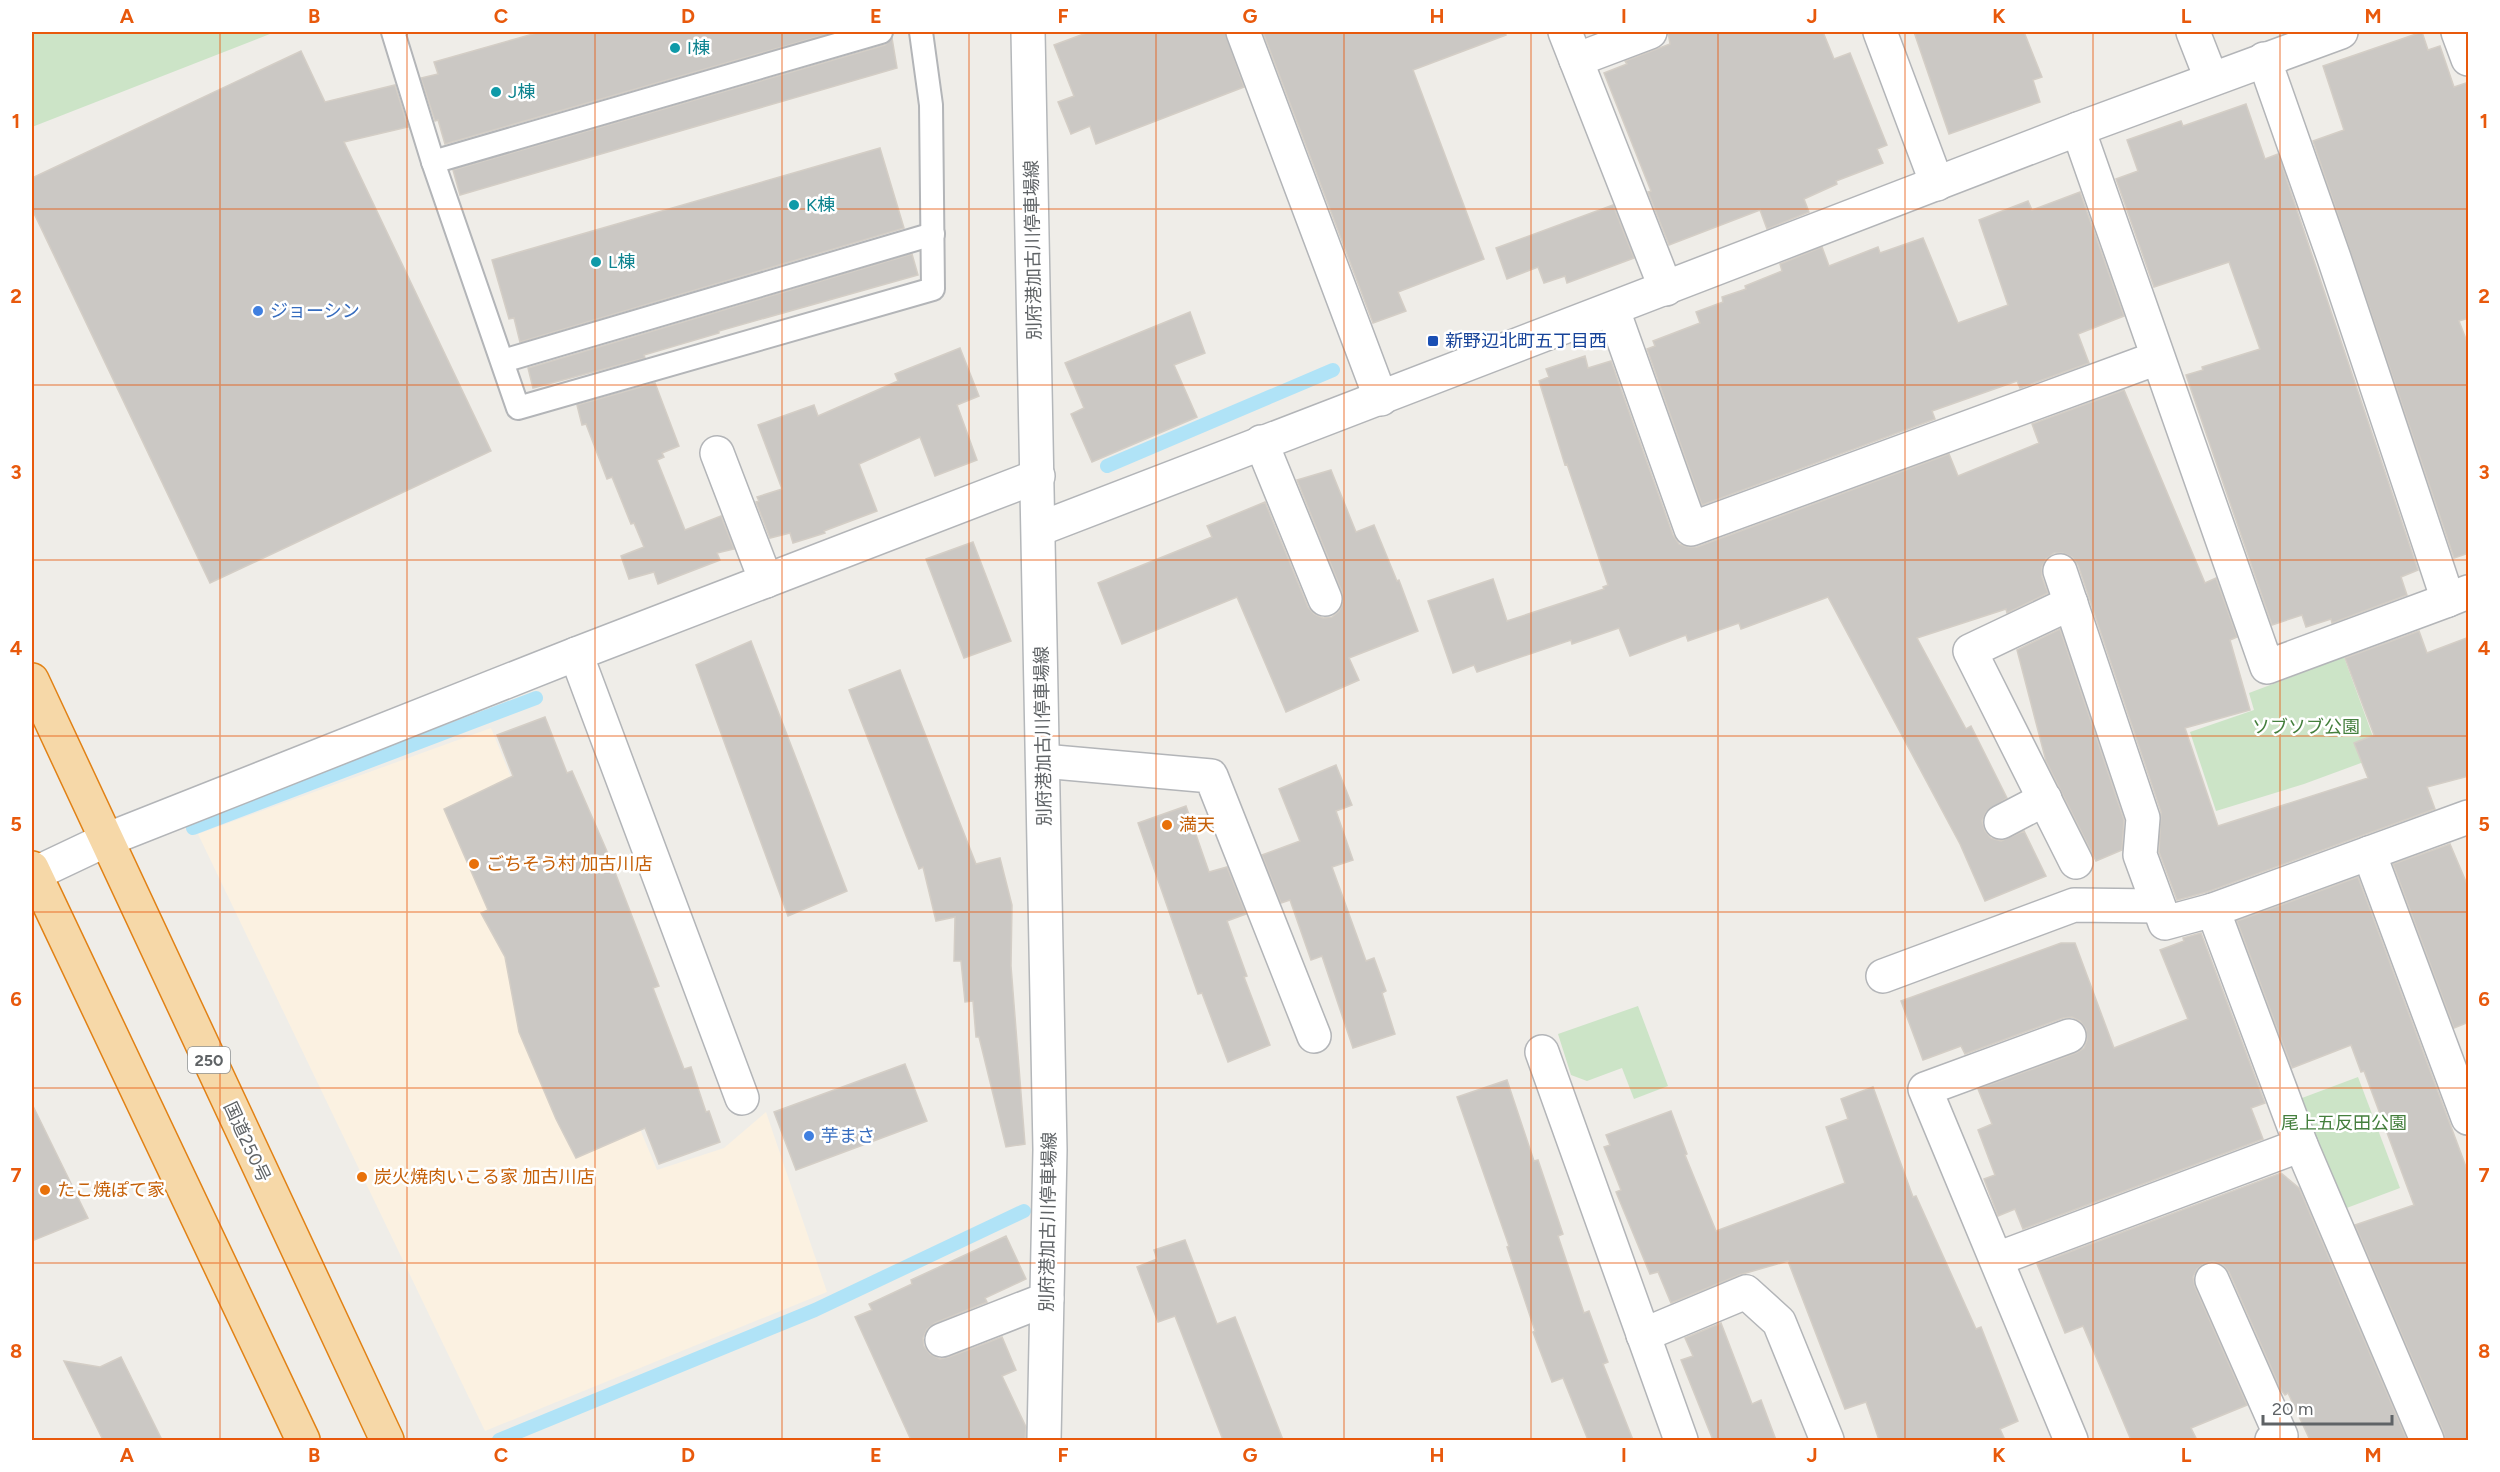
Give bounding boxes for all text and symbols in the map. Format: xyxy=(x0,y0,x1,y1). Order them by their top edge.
text: A xyxy=(120,4,135,28)
text: B xyxy=(308,4,320,28)
text: C xyxy=(494,4,508,28)
text: D xyxy=(681,4,695,28)
text: E xyxy=(870,4,882,28)
text: F xyxy=(1057,4,1069,28)
text: G xyxy=(1243,4,1258,28)
text: H xyxy=(1430,4,1445,28)
text: I xyxy=(1621,4,1627,28)
text: J xyxy=(1806,4,1818,28)
text: K xyxy=(1992,4,2006,28)
text: L xyxy=(2181,4,2192,28)
text: M xyxy=(2364,4,2382,28)
place label: I棟 xyxy=(687,37,710,59)
marker: I棟 xyxy=(668,41,682,55)
place label: J棟 xyxy=(508,81,535,103)
marker: J棟 xyxy=(489,85,503,99)
text: 1 xyxy=(12,109,20,133)
text: 1 xyxy=(2480,109,2488,133)
street label: 別府港加古川停車場線 xyxy=(1020,160,1046,340)
place label: K棟 xyxy=(806,194,835,216)
marker: K棟 xyxy=(787,198,801,212)
place label: L棟 xyxy=(608,251,635,273)
marker: L棟 xyxy=(589,255,603,269)
text: 2 xyxy=(10,284,22,308)
text: 2 xyxy=(2478,284,2490,308)
place label: ジョーシン xyxy=(270,300,360,322)
marker: ジョーシン xyxy=(251,304,265,318)
place label: 新野辺北町五丁目西 xyxy=(1445,330,1607,352)
marker: 新野辺北町五丁目西 xyxy=(1426,334,1440,348)
text: 3 xyxy=(10,460,22,484)
text: 3 xyxy=(2478,460,2490,484)
text: 4 xyxy=(10,636,23,660)
text: 4 xyxy=(2478,636,2491,660)
street label: 別府港加古川停車場線 xyxy=(1030,646,1056,826)
park label: ソブソブ公園 xyxy=(2252,716,2360,738)
text: 5 xyxy=(10,812,22,836)
text: 5 xyxy=(2478,812,2490,836)
place label: 満天 xyxy=(1179,814,1215,836)
marker: 満天 xyxy=(1160,818,1174,832)
place label: ごちそう村 加古川店 xyxy=(486,853,652,875)
marker: ごちそう村 加古川店 xyxy=(467,857,481,871)
text: 6 xyxy=(10,987,22,1011)
text: 6 xyxy=(2478,987,2490,1011)
road number: 250 xyxy=(188,1047,230,1073)
street label: 国道250号 xyxy=(219,1098,275,1186)
park label: 尾上五反田公園 xyxy=(2281,1112,2407,1134)
place label: 芋まさ xyxy=(821,1125,875,1147)
marker: 芋まさ xyxy=(802,1129,816,1143)
street label: 別府港加古川停車場線 xyxy=(1035,1132,1061,1312)
text: 7 xyxy=(10,1163,22,1187)
text: 7 xyxy=(2478,1163,2490,1187)
place label: 炭火焼肉いこる家 加古川店 xyxy=(374,1166,594,1188)
marker: 炭火焼肉いこる家 加古川店 xyxy=(355,1170,369,1184)
place label: たこ焼ぽて家 xyxy=(57,1179,165,1201)
marker: たこ焼ぽて家 xyxy=(38,1183,52,1197)
text: 8 xyxy=(10,1339,22,1363)
text: 8 xyxy=(2478,1339,2490,1363)
scale bar xyxy=(2263,1388,2392,1426)
text: 20 m xyxy=(2272,1398,2313,1420)
text: A xyxy=(120,1443,135,1467)
text: B xyxy=(308,1443,320,1467)
text: C xyxy=(494,1443,508,1467)
text: D xyxy=(681,1443,695,1467)
text: E xyxy=(870,1443,882,1467)
text: F xyxy=(1057,1443,1069,1467)
text: G xyxy=(1243,1443,1258,1467)
text: H xyxy=(1430,1443,1445,1467)
text: I xyxy=(1621,1443,1627,1467)
text: J xyxy=(1806,1443,1818,1467)
text: K xyxy=(1992,1443,2006,1467)
text: L xyxy=(2181,1443,2192,1467)
text: M xyxy=(2364,1443,2382,1467)

